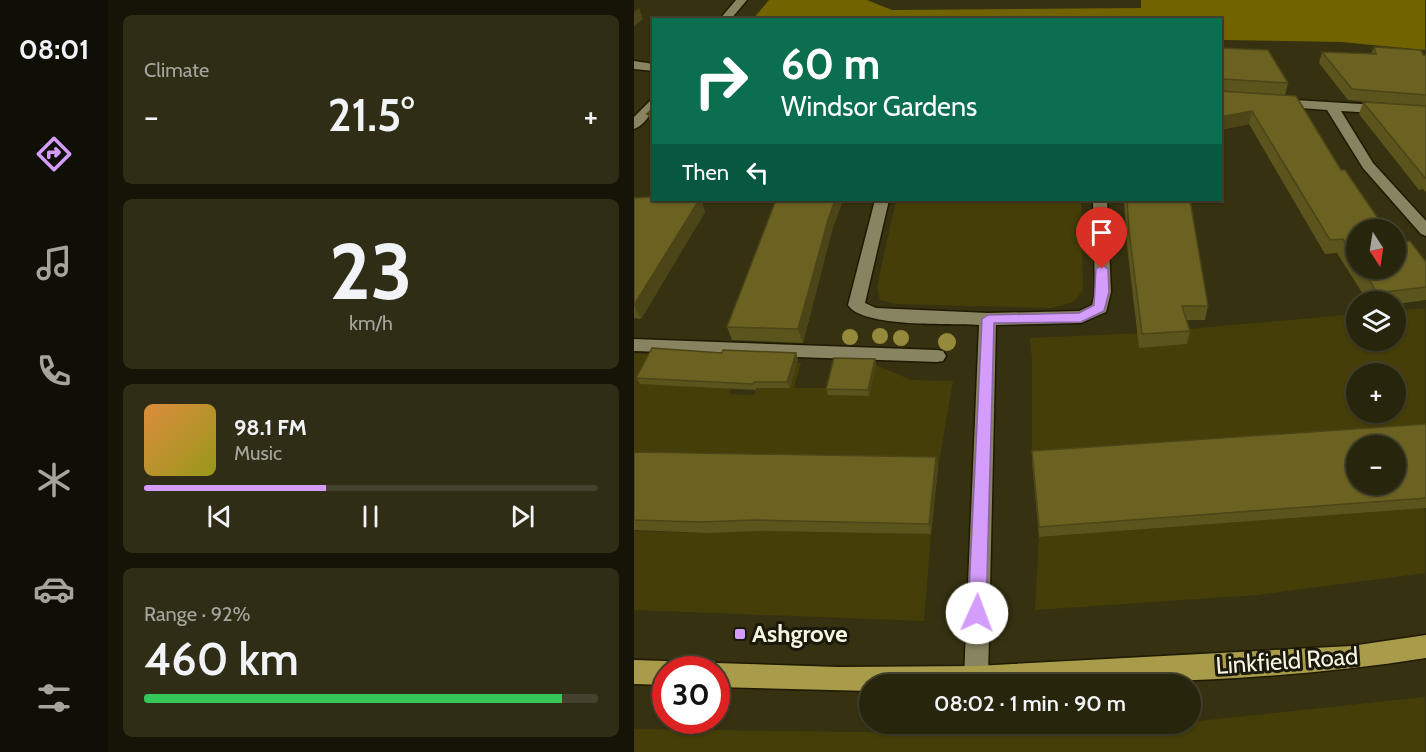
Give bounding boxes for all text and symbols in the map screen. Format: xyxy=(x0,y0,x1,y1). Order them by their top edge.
text: 08:01 xyxy=(19,33,89,66)
text: 60 m xyxy=(781,38,880,90)
icon: right xyxy=(682,42,760,120)
text: Climate xyxy=(144,58,209,82)
text: 21.5° xyxy=(328,88,414,142)
text: Windsor Gardens xyxy=(781,90,977,123)
text: − xyxy=(144,96,159,136)
text: + xyxy=(583,96,598,136)
icon: directions xyxy=(33,133,75,175)
icon: left xyxy=(741,156,774,189)
text: Then xyxy=(682,159,729,186)
pin xyxy=(1076,207,1127,269)
icon: arrive xyxy=(1085,216,1118,249)
north arrow xyxy=(1346,219,1406,279)
map controls xyxy=(1346,219,1406,495)
text: 23 xyxy=(329,224,413,319)
icon: music xyxy=(33,242,75,284)
button: layers xyxy=(1346,291,1406,351)
text: km/h xyxy=(349,311,393,335)
icon: phone xyxy=(33,350,75,392)
button: + xyxy=(1346,363,1406,423)
text: 98.1 FM xyxy=(234,414,307,441)
button: − xyxy=(1346,435,1406,495)
text: Music xyxy=(234,441,282,465)
icon: climate xyxy=(33,459,75,501)
icon: previous xyxy=(203,500,236,533)
icon: pause xyxy=(354,500,387,533)
icon: next xyxy=(506,500,539,533)
icon: car xyxy=(33,568,75,610)
position arrow xyxy=(945,581,1009,645)
text: Range · 92% xyxy=(144,602,251,626)
place label: Ashgrove xyxy=(752,619,848,648)
marker: Ashgrove xyxy=(733,627,747,641)
text: 460 km xyxy=(144,632,299,686)
street label: Linkfield Road xyxy=(1215,641,1359,680)
speed limit sign: 30 xyxy=(652,656,730,734)
icon: filters xyxy=(33,677,75,719)
text: 08:02 · 1 min · 90 m xyxy=(934,690,1126,717)

